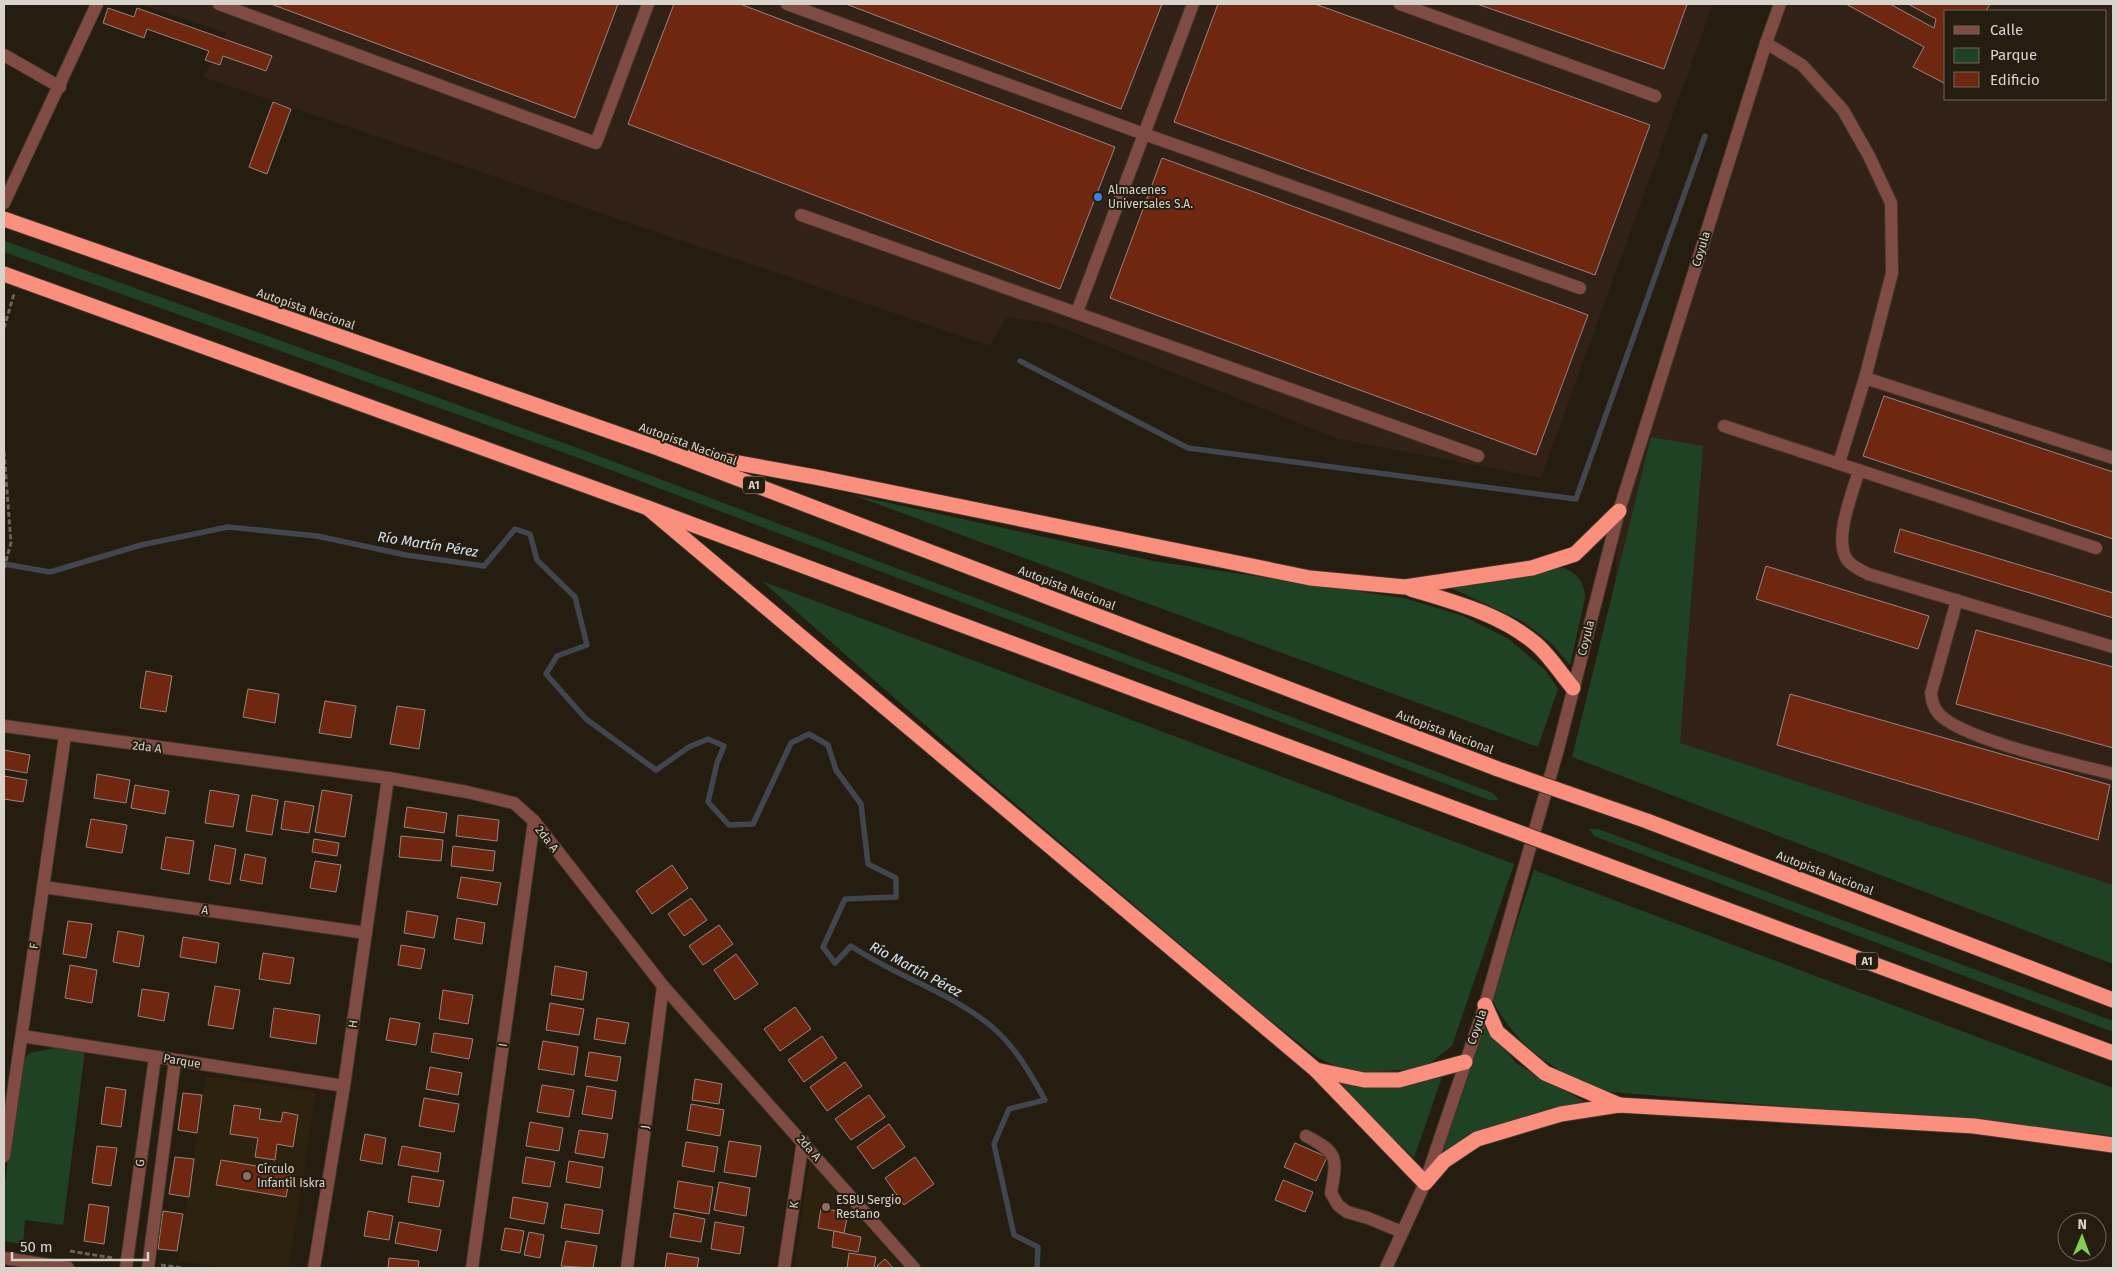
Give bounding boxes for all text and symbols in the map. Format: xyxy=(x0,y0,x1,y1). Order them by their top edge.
legend xyxy=(1944,10,2107,100)
text: Calle xyxy=(1990,21,2023,39)
text: Parque xyxy=(1990,46,2037,64)
text: Edificio xyxy=(1990,71,2040,89)
place label: Almacenes Universales S.A. xyxy=(1108,183,1193,211)
marker: Almacenes Universales S.A. xyxy=(1092,191,1104,203)
street label: Coyula xyxy=(1689,230,1713,268)
street label: Autopista Nacional xyxy=(255,286,357,333)
street label: Autopista Nacional xyxy=(637,420,739,468)
road number: A1 xyxy=(743,476,765,494)
water label: Río Martín Pérez xyxy=(376,528,480,561)
street label: Autopista Nacional xyxy=(1016,563,1118,613)
street label: Coyula xyxy=(1575,619,1597,657)
street label: Autopista Nacional xyxy=(1394,707,1496,757)
street label: 2da A xyxy=(132,738,163,756)
street label: 2da A xyxy=(532,823,562,855)
street label: Autopista Nacional xyxy=(1774,848,1876,898)
street label: A xyxy=(201,903,209,917)
water label: Río Martín Pérez xyxy=(867,938,966,1001)
street label: F xyxy=(27,942,41,950)
road number: A1 xyxy=(1856,952,1878,969)
street label: Coyula xyxy=(1464,1008,1490,1046)
street label: H xyxy=(345,1019,361,1029)
street label: I xyxy=(496,1042,510,1048)
street label: Parque xyxy=(162,1051,202,1071)
street label: J xyxy=(638,1124,652,1130)
street label: 2da A xyxy=(794,1132,824,1164)
street label: G xyxy=(133,1158,147,1168)
place label: Círculo Infantil Iskra xyxy=(257,1162,325,1190)
marker: Círculo Infantil Iskra xyxy=(241,1170,253,1182)
place label: ESBU Sergio Restano xyxy=(836,1193,901,1221)
street label: K xyxy=(787,1200,802,1209)
marker: ESBU Sergio Restano xyxy=(820,1201,832,1213)
north arrow xyxy=(2057,1212,2107,1262)
text: N xyxy=(2077,1216,2087,1233)
scale bar xyxy=(12,1230,149,1262)
text: 50 m xyxy=(20,1238,53,1256)

